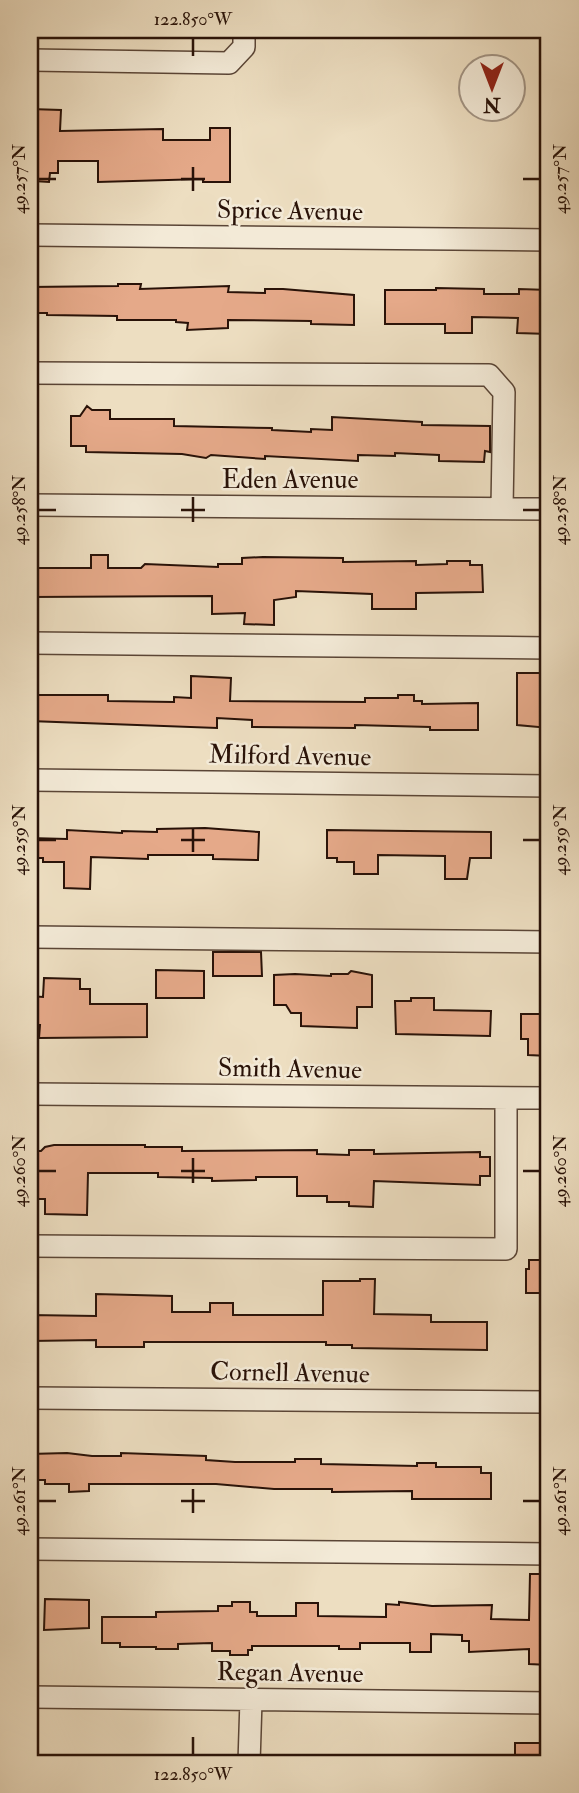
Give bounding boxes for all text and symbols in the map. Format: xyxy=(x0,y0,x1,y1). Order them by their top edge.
text: 122.850°W xyxy=(154,8,233,31)
north arrow xyxy=(456,52,526,122)
text: N xyxy=(483,92,502,116)
text: 49.257°N xyxy=(8,144,31,214)
text: 49.257°N xyxy=(549,144,572,214)
street label: Sprice Avenue xyxy=(217,194,363,229)
street label: Eden Avenue xyxy=(222,464,358,496)
text: 49.258°N xyxy=(8,475,31,545)
text: 49.258°N xyxy=(549,475,572,545)
street label: Milford Avenue xyxy=(208,739,372,773)
text: 49.259°N xyxy=(8,804,31,876)
text: 49.259°N xyxy=(549,804,572,876)
street label: Smith Avenue xyxy=(218,1052,362,1086)
text: 49.260°N xyxy=(8,1135,31,1207)
text: 49.260°N xyxy=(549,1135,572,1207)
street label: Cornell Avenue xyxy=(210,1356,370,1390)
text: 49.261°N xyxy=(8,1466,31,1536)
text: 49.261°N xyxy=(549,1466,572,1536)
street label: Regan Avenue xyxy=(216,1656,364,1690)
text: 122.850°W xyxy=(154,1763,233,1786)

